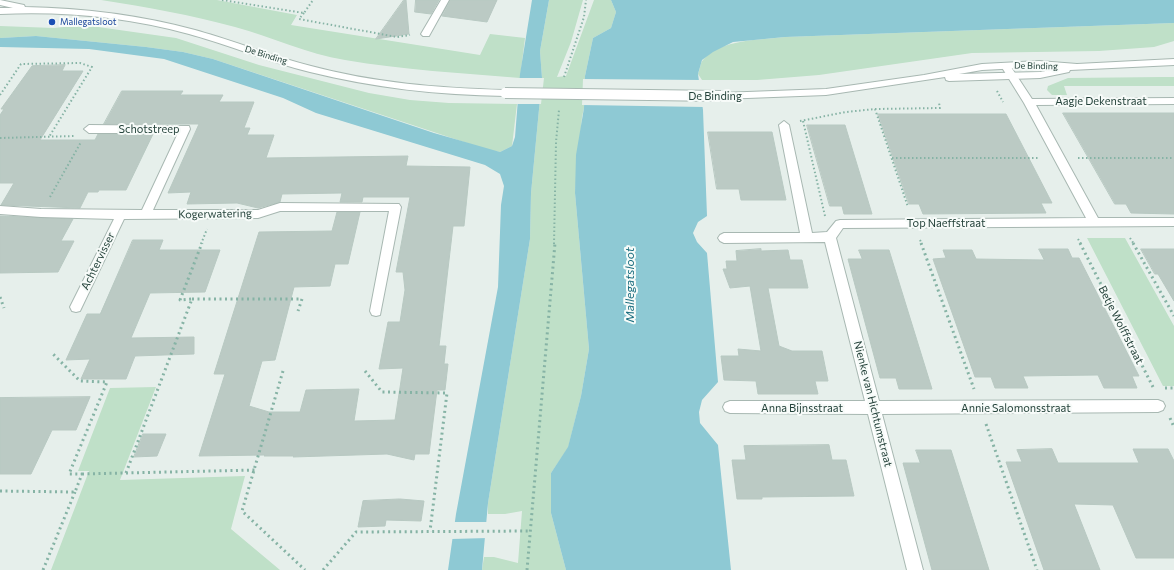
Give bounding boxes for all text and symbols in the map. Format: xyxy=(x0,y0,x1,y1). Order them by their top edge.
marker: Mallegatsloot xyxy=(47,17,57,27)
place label: Mallegatsloot xyxy=(60,17,117,27)
street label: De Binding xyxy=(243,43,289,67)
street label: De Binding xyxy=(1014,60,1058,72)
street label: De Binding xyxy=(688,89,742,103)
street label: Aagje Dekenstraat xyxy=(1055,94,1147,108)
street label: Schotstreep xyxy=(119,122,179,136)
street label: Kogerwatering xyxy=(178,207,252,221)
street label: Top Naeffstraat xyxy=(906,216,986,230)
street label: Achtervisser xyxy=(78,230,118,292)
water label: Mallegatsloot xyxy=(623,247,637,323)
street label: Betje Wolffstraat xyxy=(1096,284,1146,366)
street label: Nienke van Hichtumstraat xyxy=(851,340,895,468)
street label: Anna Bijnsstraat xyxy=(761,401,843,415)
street label: Annie Salomonsstraat xyxy=(961,401,1071,415)

